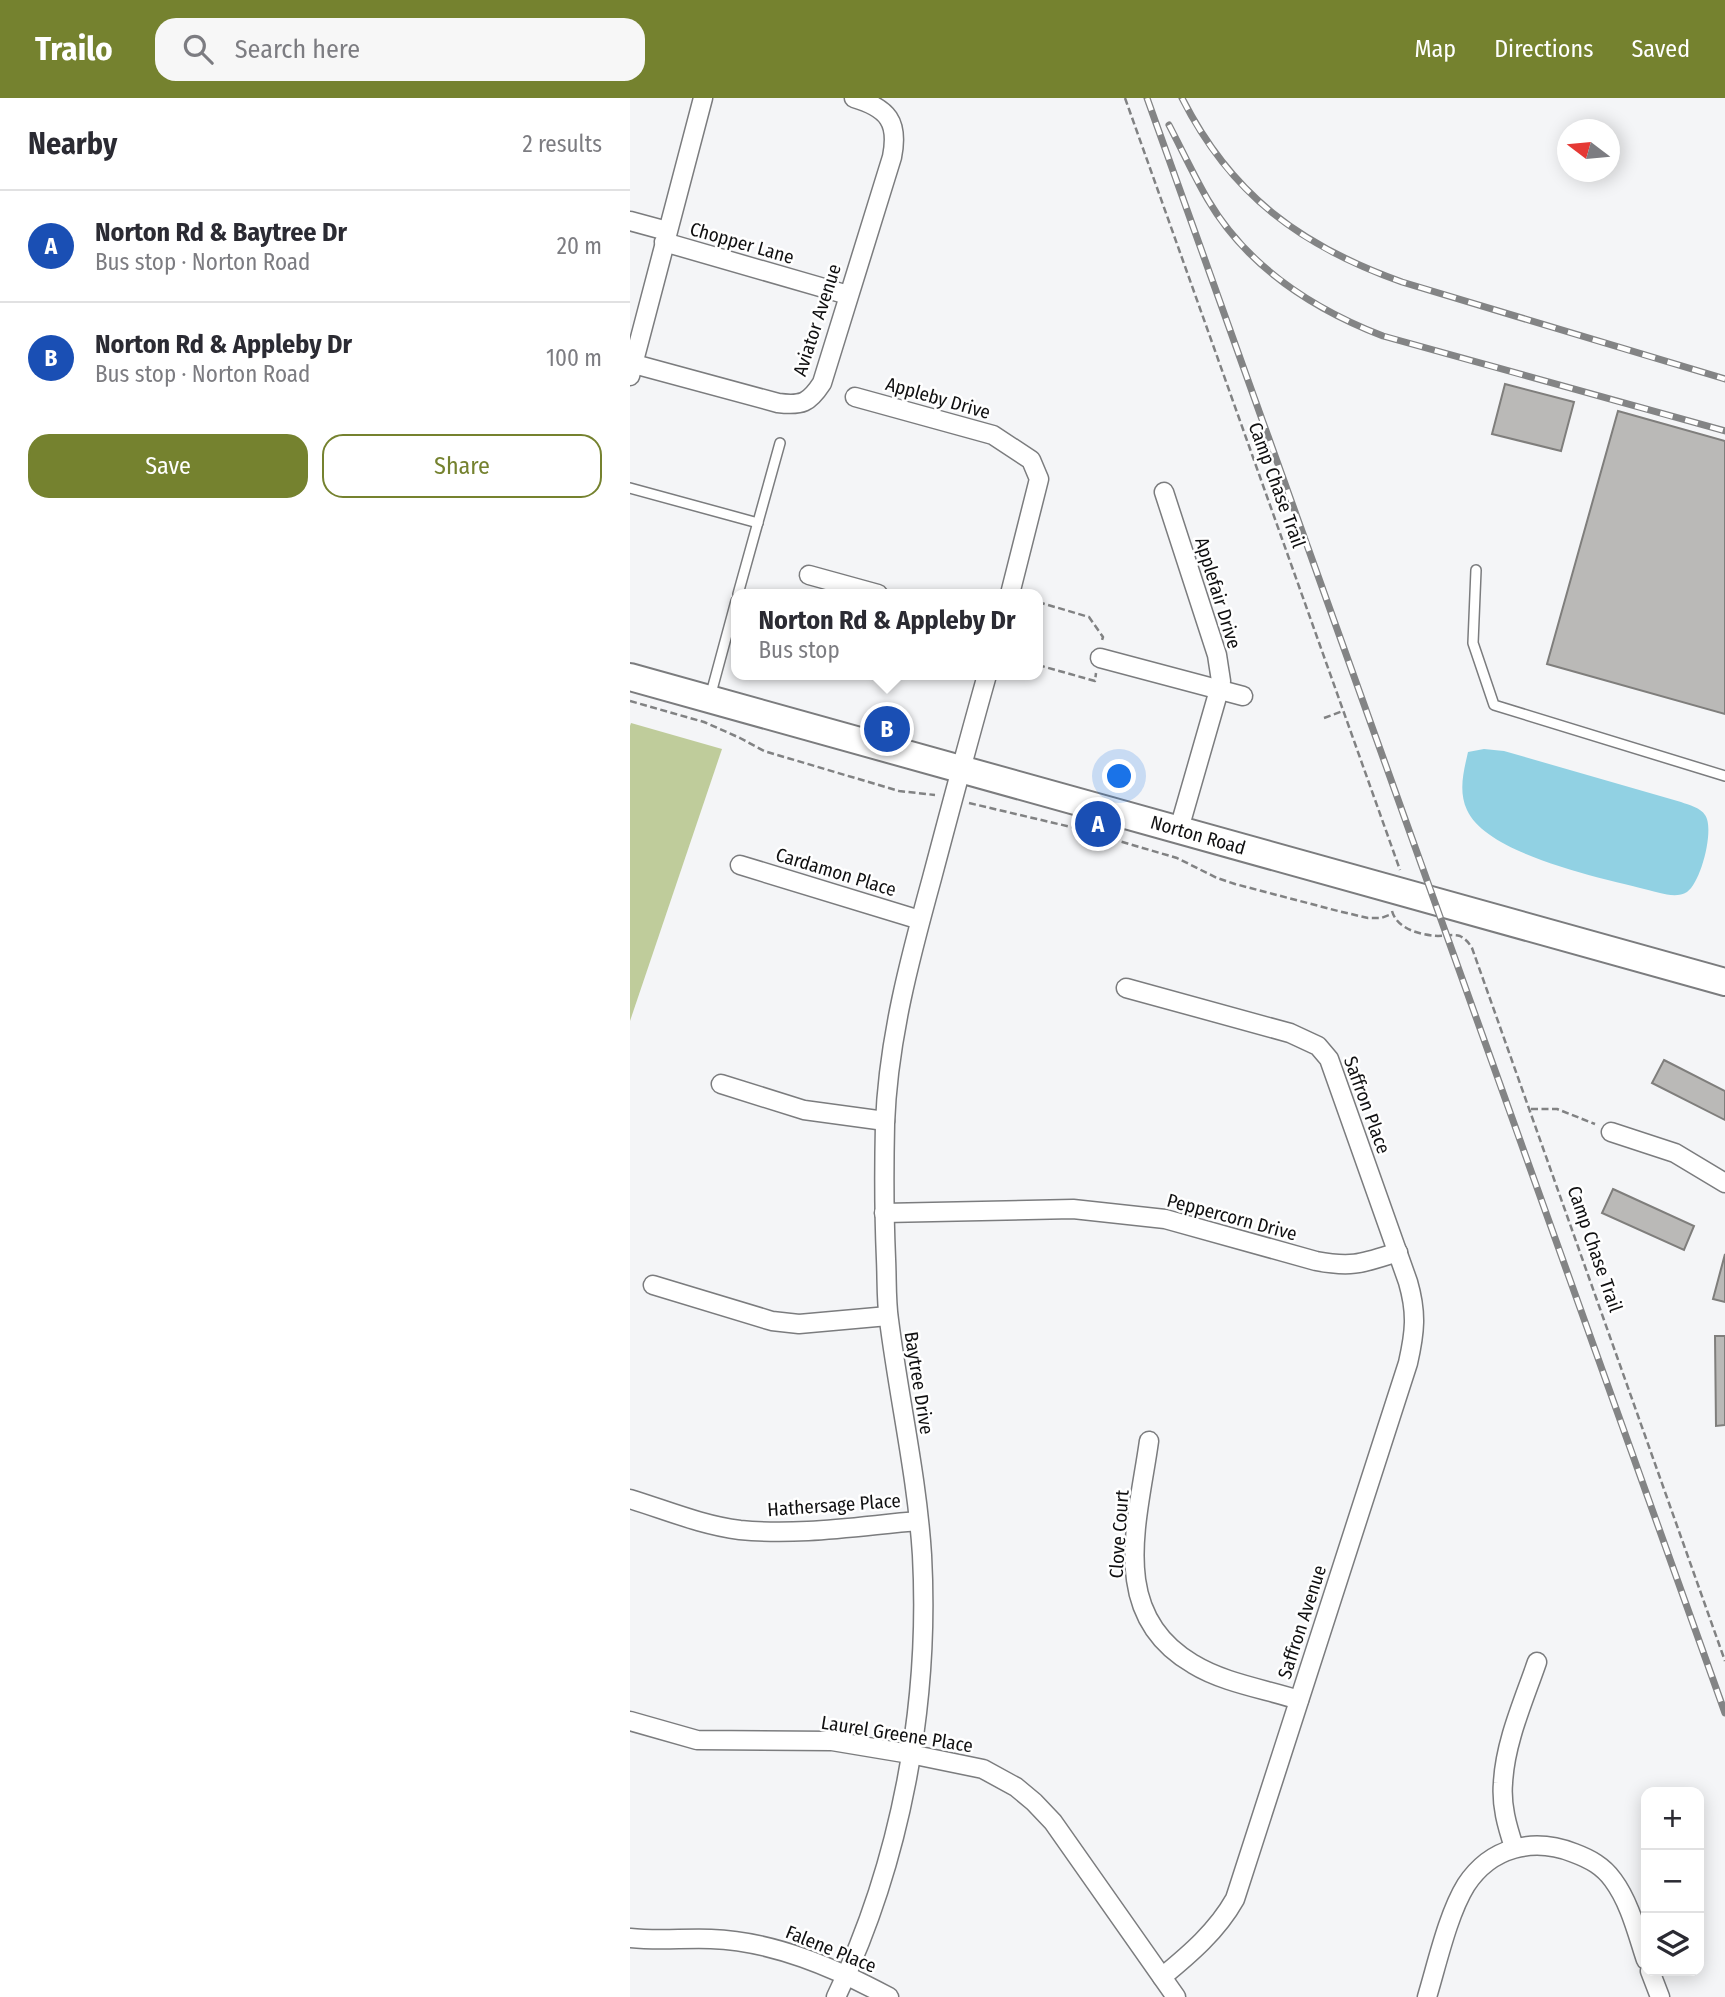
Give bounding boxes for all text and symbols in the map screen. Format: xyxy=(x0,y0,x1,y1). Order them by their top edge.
search box xyxy=(155,18,645,81)
text: Trailo xyxy=(35,29,113,69)
icon: search xyxy=(179,30,217,68)
text: Search here xyxy=(235,34,360,65)
text: Map xyxy=(1415,35,1456,63)
text: Directions xyxy=(1494,35,1593,63)
text: Saved xyxy=(1631,35,1690,63)
north arrow xyxy=(1557,119,1620,182)
text: Nearby xyxy=(28,126,117,162)
text: 2 results xyxy=(522,130,602,158)
text: Norton Rd & Baytree Dr xyxy=(95,217,347,248)
street label: Chopper Lane xyxy=(687,217,797,269)
text: A xyxy=(45,232,57,260)
text: 20 m xyxy=(557,232,602,260)
text: Bus stop · Norton Road xyxy=(95,248,310,276)
street label: Aviator Avenue xyxy=(788,261,846,379)
text: Norton Rd & Appleby Dr xyxy=(95,329,352,360)
text: B xyxy=(45,344,57,372)
text: 100 m xyxy=(546,344,602,372)
text: Bus stop · Norton Road xyxy=(95,360,310,388)
street label: Appleby Drive xyxy=(883,372,993,424)
street label: Camp Chase Trail xyxy=(1244,419,1310,551)
button: Save xyxy=(28,434,308,498)
button: Share xyxy=(322,434,602,498)
street label: Applefair Drive xyxy=(1190,534,1246,652)
popup xyxy=(731,589,1043,680)
text: Norton Rd & Appleby Dr xyxy=(759,605,1015,636)
text: Bus stop xyxy=(759,636,840,664)
pin: B xyxy=(864,703,910,755)
your location xyxy=(1102,759,1136,793)
pin: A xyxy=(1075,798,1121,850)
street label: Norton Road xyxy=(1148,810,1248,860)
street label: Cardamon Place xyxy=(773,843,899,901)
street label: Saffron Place xyxy=(1339,1053,1395,1157)
street label: Camp Chase Trail xyxy=(1563,1183,1627,1315)
street label: Peppercorn Drive xyxy=(1165,1189,1299,1245)
street label: Baytree Drive xyxy=(900,1330,938,1436)
street label: Clove Court xyxy=(1104,1488,1134,1579)
street label: Hathersage Place xyxy=(767,1489,901,1521)
street label: Saffron Avenue xyxy=(1273,1562,1331,1682)
street label: Laurel Greene Place xyxy=(820,1711,974,1757)
map controls xyxy=(1641,1787,1704,1976)
button: + xyxy=(1641,1787,1704,1850)
button: − xyxy=(1641,1850,1704,1913)
button: layers xyxy=(1641,1913,1704,1976)
street label: Falene Place xyxy=(782,1920,880,1978)

